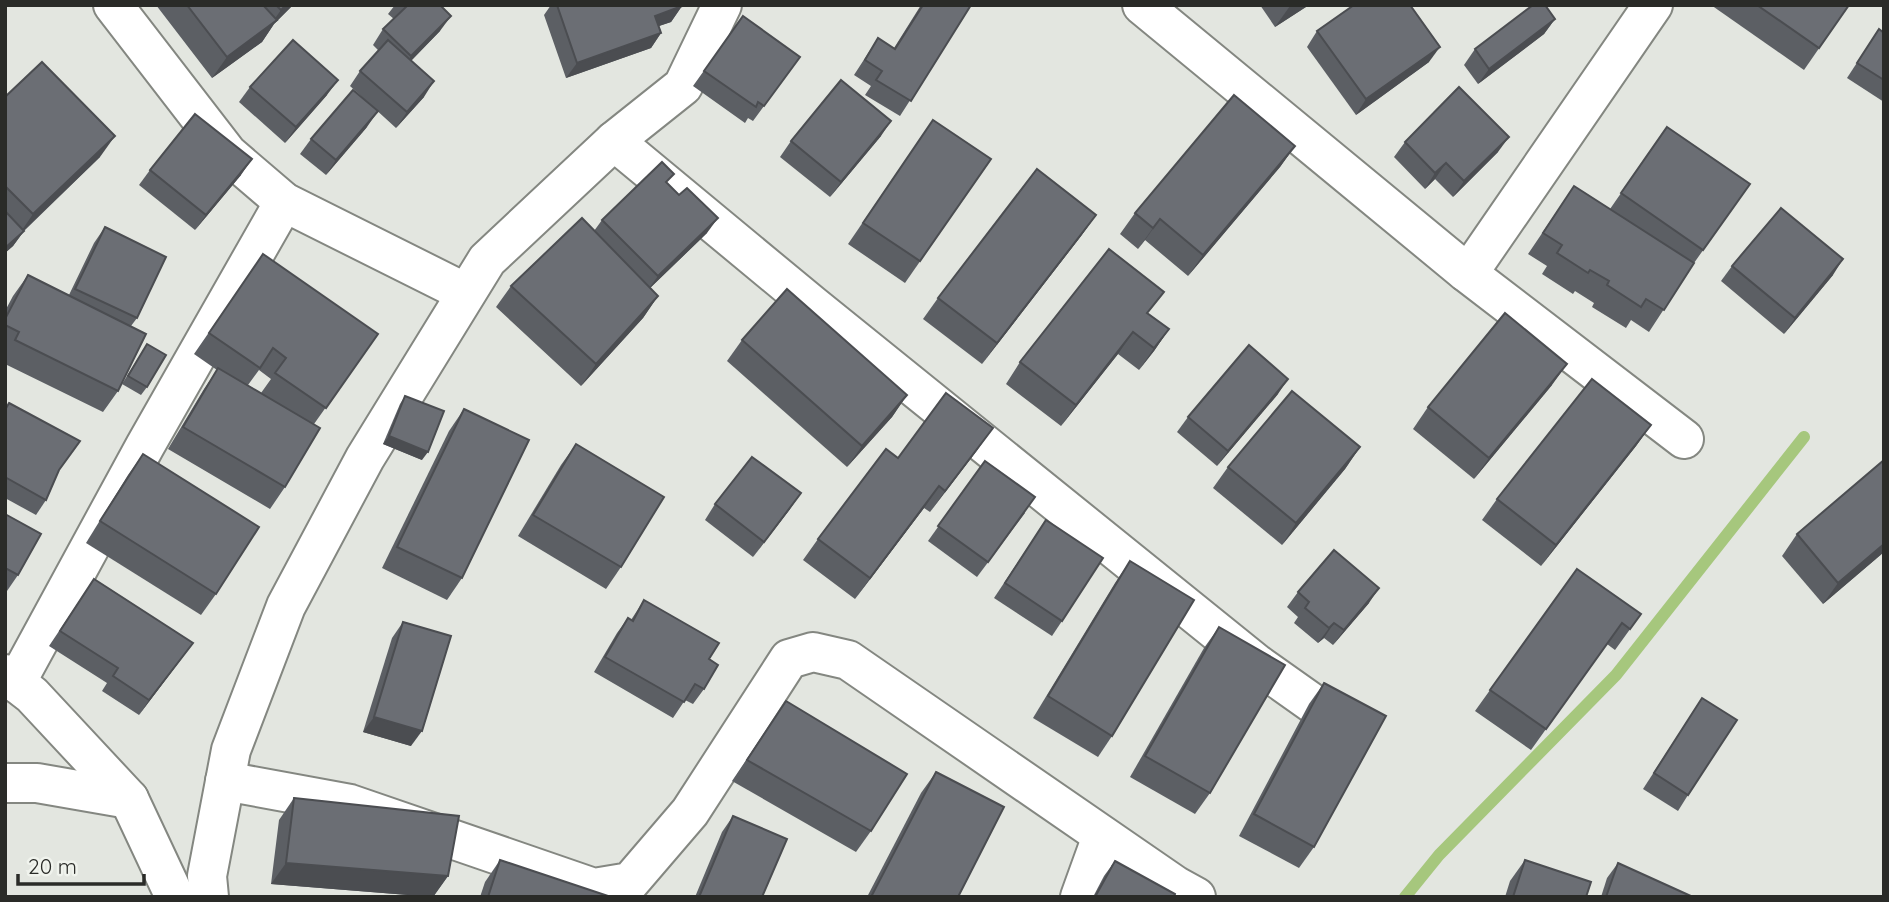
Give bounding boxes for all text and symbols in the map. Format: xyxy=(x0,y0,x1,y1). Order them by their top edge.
scale bar xyxy=(18,842,144,886)
text: 20 m xyxy=(28,853,77,879)

